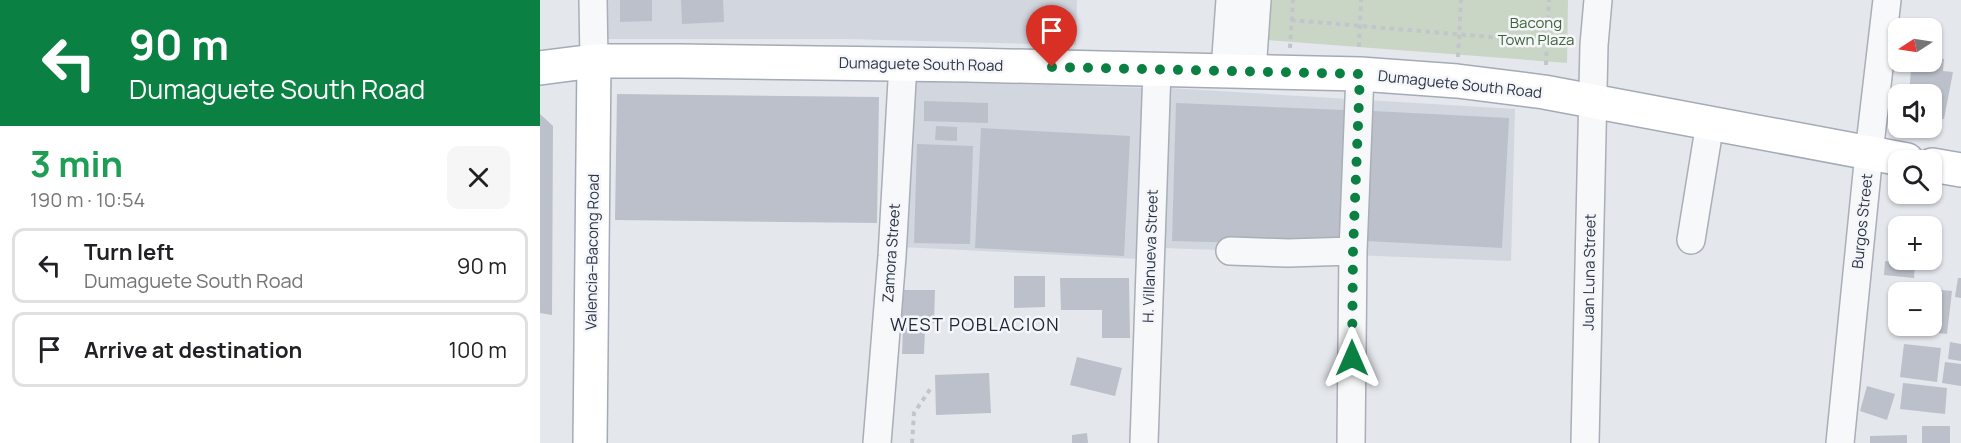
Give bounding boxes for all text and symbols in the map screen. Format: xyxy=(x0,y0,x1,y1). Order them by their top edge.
pin xyxy=(1026,5,1077,67)
park label: Bacong Town Plaza xyxy=(1498,12,1574,50)
icon: arrive xyxy=(1035,14,1068,47)
text: 90 m xyxy=(129,15,229,73)
north arrow xyxy=(1888,18,1942,72)
map controls xyxy=(1888,18,1942,336)
icon: left xyxy=(30,24,108,102)
street label: Dumaguete South Road xyxy=(839,52,1003,76)
street label: Dumaguete South Road xyxy=(1377,65,1543,103)
text: Dumaguete South Road xyxy=(129,70,425,107)
button: sound xyxy=(1888,84,1942,138)
text: 3 min xyxy=(30,139,123,188)
button: close xyxy=(447,146,510,209)
button: search xyxy=(1888,150,1942,204)
street label: Burgos Street xyxy=(1847,172,1877,270)
street label: Valencia–Bacong Road xyxy=(580,174,604,330)
text: 190 m · 10:54 xyxy=(30,186,145,213)
street label: H. Villanueva Street xyxy=(1137,189,1163,323)
street label: Zamora Street xyxy=(877,203,905,303)
street label: Juan Luna Street xyxy=(1577,213,1601,331)
button: + xyxy=(1888,216,1942,270)
text: Turn left xyxy=(84,237,174,267)
icon: left xyxy=(33,249,66,282)
text: 90 m xyxy=(457,251,507,281)
text: Dumaguete South Road xyxy=(84,267,303,294)
button: − xyxy=(1888,282,1942,336)
district label: WEST POBLACION xyxy=(890,312,1060,336)
position arrow xyxy=(1320,326,1384,390)
icon: arrive xyxy=(33,333,66,366)
text: Arrive at destination xyxy=(84,335,302,365)
text: 100 m xyxy=(449,335,507,365)

